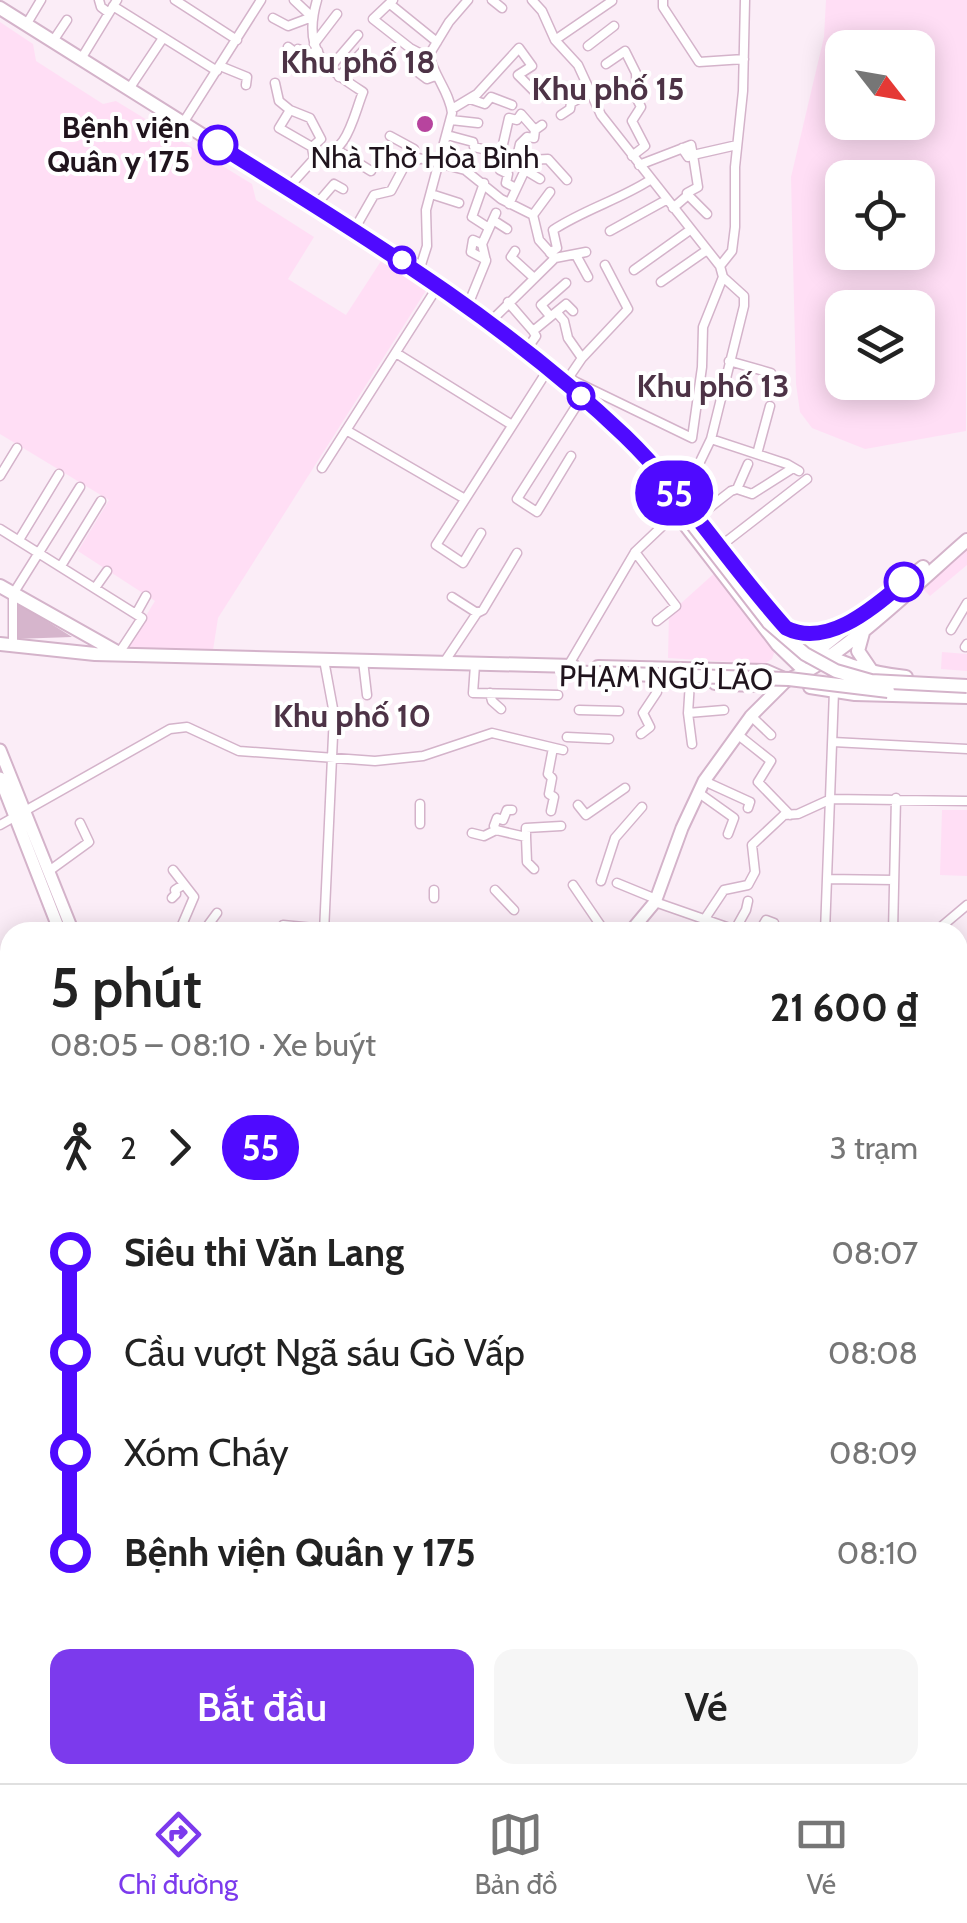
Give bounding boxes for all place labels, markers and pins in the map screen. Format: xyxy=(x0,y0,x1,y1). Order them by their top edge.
place label: Bệnh viện Quân y 175 xyxy=(47,109,190,180)
marker: Nhà Thờ Hòa Bình xyxy=(414,113,436,135)
marker: Bệnh viện Quân y 175 xyxy=(199,126,237,164)
place label: Nhà Thờ Hòa Bình xyxy=(310,139,540,176)
unlabelled marker xyxy=(389,247,415,273)
unlabelled marker xyxy=(568,383,594,409)
unlabelled marker xyxy=(885,563,923,601)

